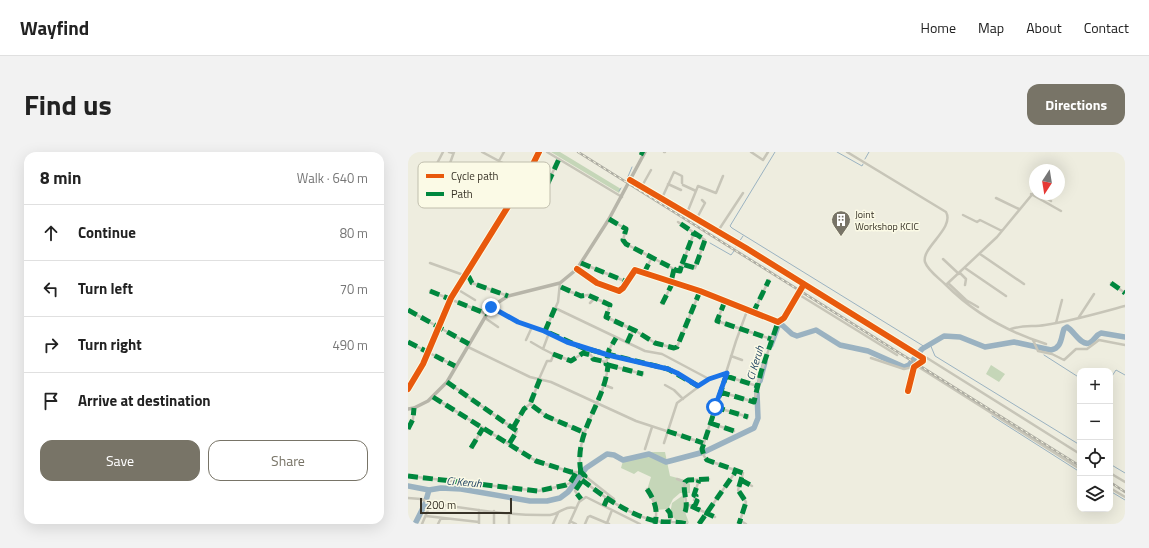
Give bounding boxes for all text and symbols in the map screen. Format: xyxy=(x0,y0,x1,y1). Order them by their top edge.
text: Wayfind xyxy=(20,13,89,42)
text: Home xyxy=(921,17,956,38)
text: Map xyxy=(978,17,1004,38)
text: About xyxy=(1026,17,1062,38)
text: Contact xyxy=(1084,17,1129,38)
text: Find us xyxy=(24,83,112,126)
button: Directions xyxy=(1027,84,1125,125)
legend xyxy=(418,162,550,208)
north arrow xyxy=(1029,164,1065,200)
text: 8 min xyxy=(40,165,81,191)
text: Walk · 640 m xyxy=(297,168,368,188)
text: Cycle path xyxy=(451,168,499,184)
text: Path xyxy=(451,186,473,202)
place label: Joint Workshop KCIC xyxy=(855,207,919,234)
building icon: Joint Workshop KCIC xyxy=(830,209,852,237)
text: Continue xyxy=(78,221,136,244)
icon: ahead xyxy=(40,222,62,244)
text: 80 m xyxy=(340,223,368,243)
text: Turn left xyxy=(78,277,133,300)
icon: left xyxy=(40,278,62,300)
text: 70 m xyxy=(340,279,368,299)
route end xyxy=(482,298,500,316)
text: Turn right xyxy=(78,333,142,356)
icon: right xyxy=(40,334,62,356)
text: 490 m xyxy=(332,335,368,355)
water label: Ci Keruh xyxy=(742,343,768,382)
map controls xyxy=(1077,368,1113,512)
button: + xyxy=(1077,368,1113,404)
text: Arrive at destination xyxy=(78,389,211,412)
icon: arrive xyxy=(40,390,62,412)
route start xyxy=(706,398,724,416)
button: − xyxy=(1077,404,1113,440)
button: Save xyxy=(40,440,200,481)
button: Share xyxy=(208,440,368,481)
button: locate xyxy=(1077,440,1113,476)
water label: Ci Keruh xyxy=(446,472,483,492)
button: layers xyxy=(1077,476,1113,512)
scale bar xyxy=(420,496,512,515)
text: 200 m xyxy=(426,497,456,513)

